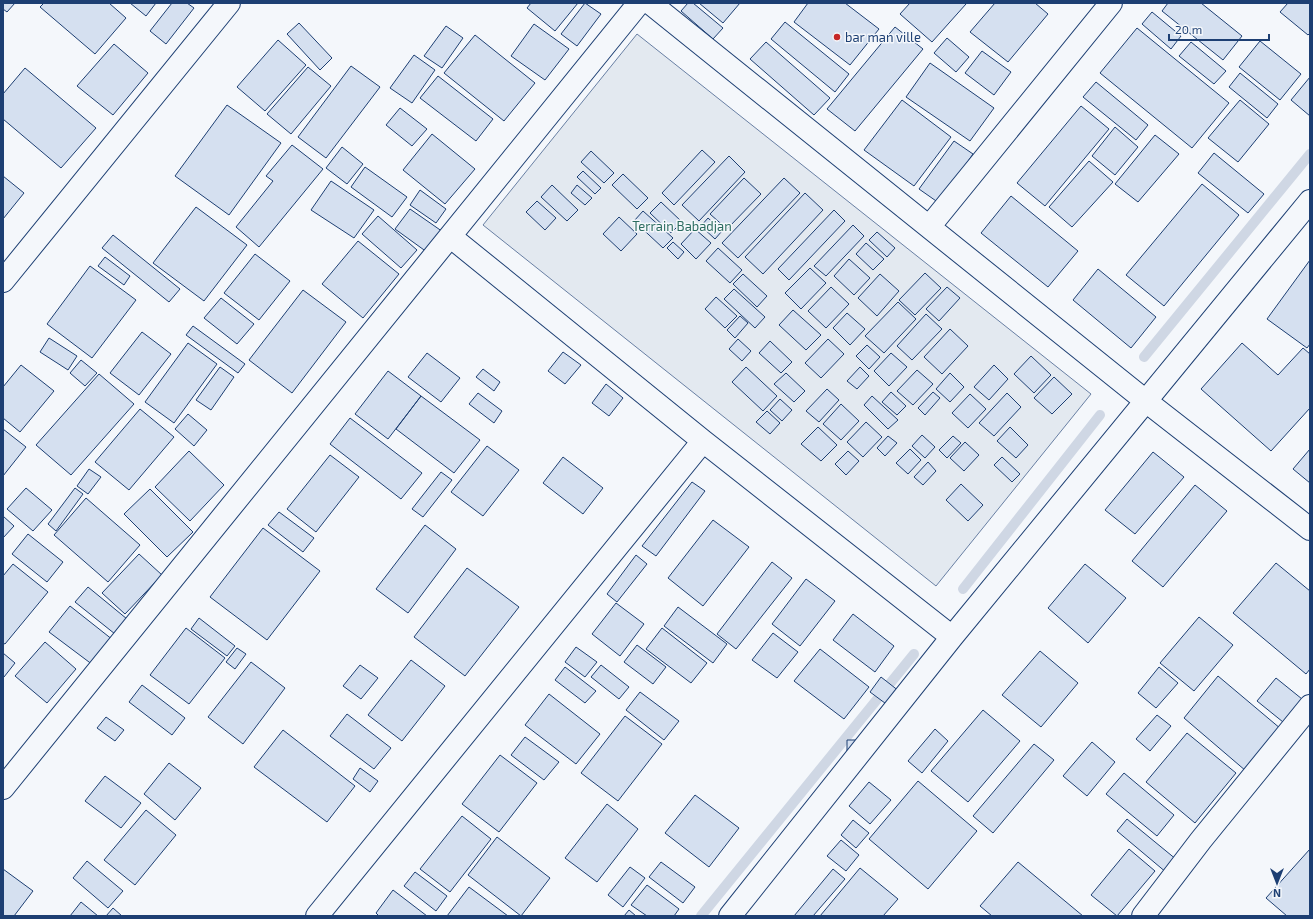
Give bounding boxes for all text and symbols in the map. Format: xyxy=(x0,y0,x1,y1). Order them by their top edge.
scale bar xyxy=(1169,16,1269,42)
text: 20 m xyxy=(1175,22,1202,36)
place label: bar man ville xyxy=(845,29,921,45)
marker: bar man ville xyxy=(832,32,842,42)
park label: Terrain Babadjan xyxy=(632,218,732,234)
north arrow xyxy=(1257,863,1297,903)
text: N xyxy=(1273,887,1281,900)

